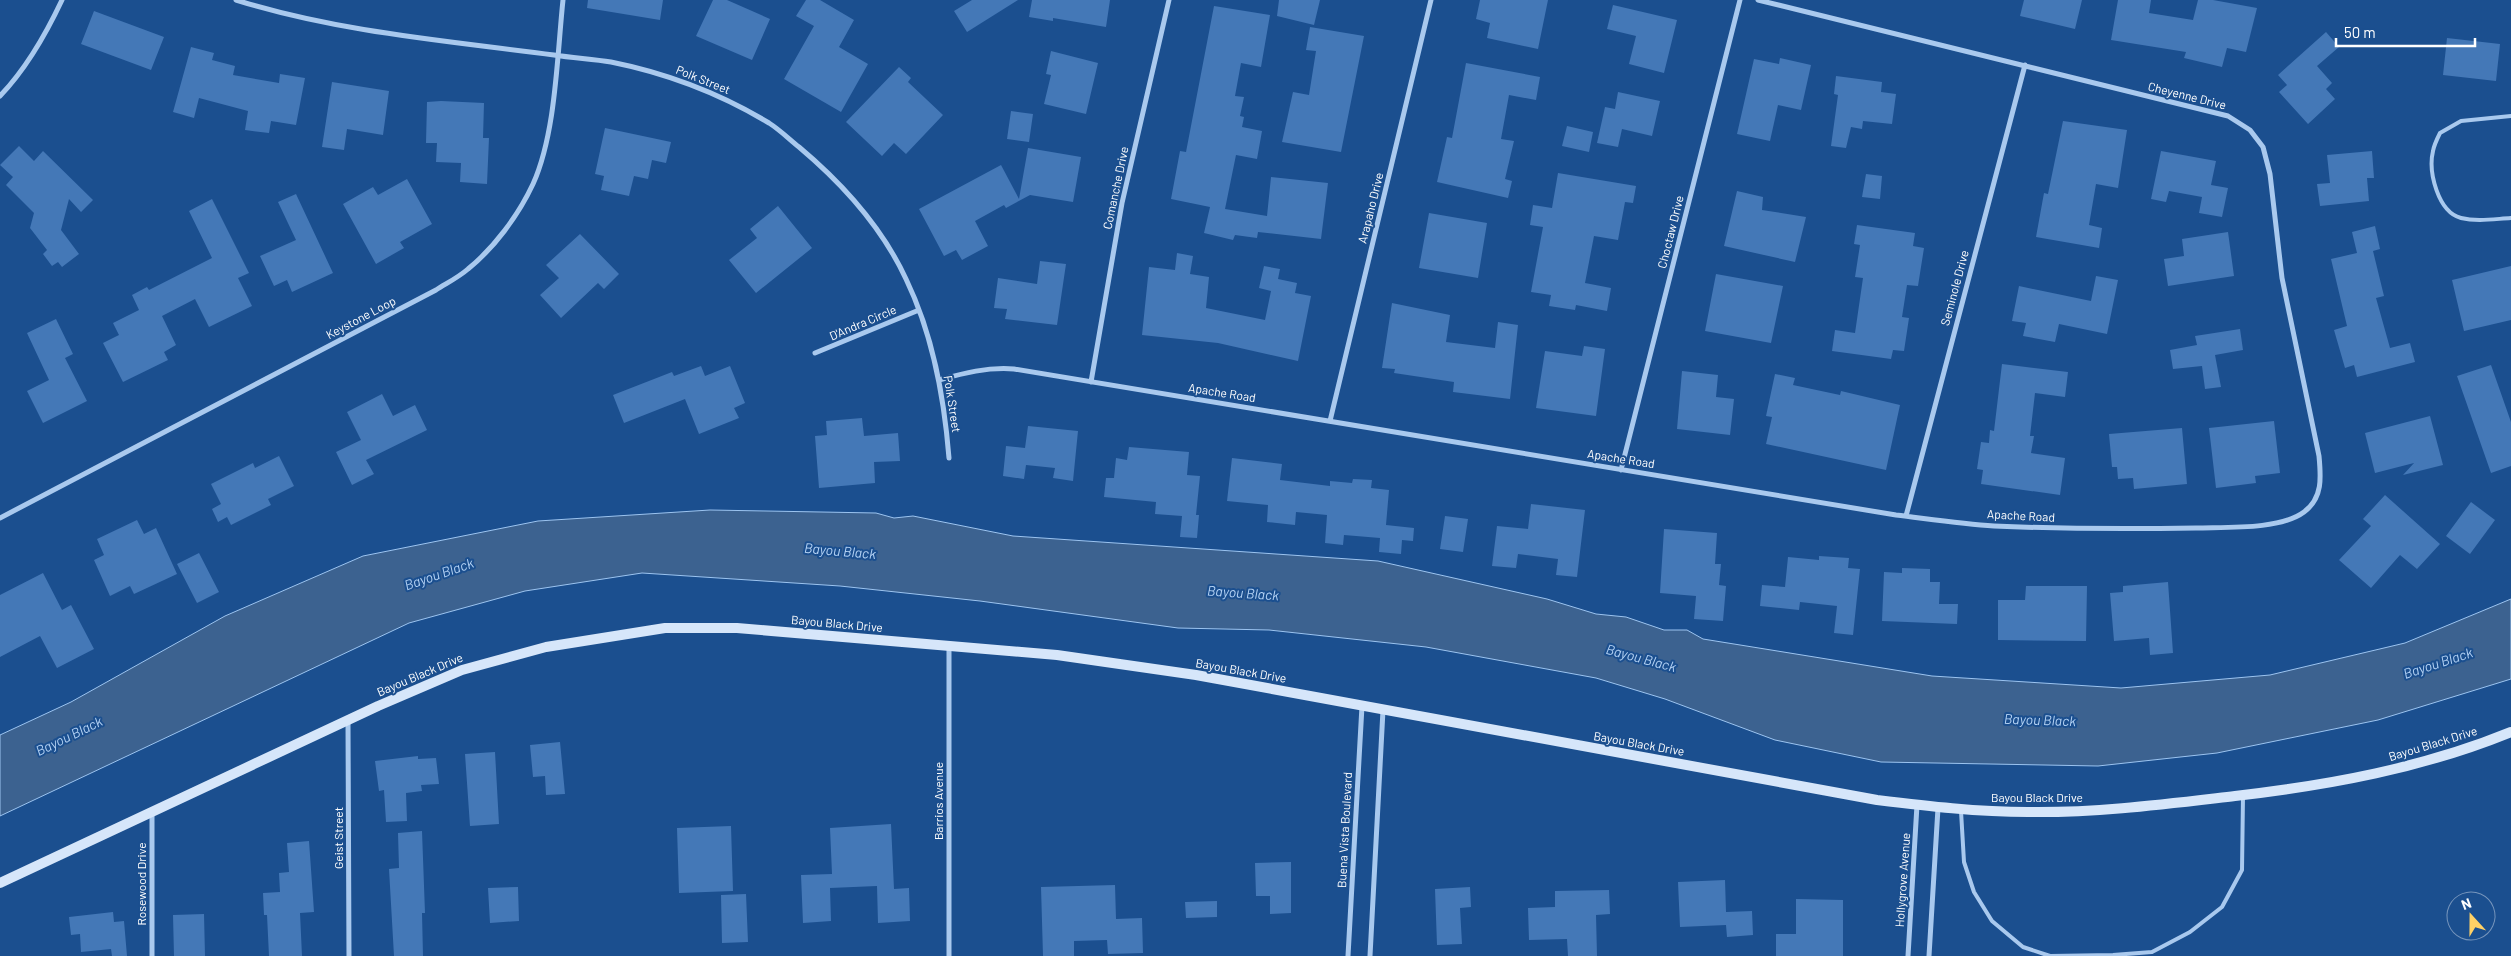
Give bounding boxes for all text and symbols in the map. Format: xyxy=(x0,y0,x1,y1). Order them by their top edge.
scale bar xyxy=(2336,15,2475,47)
text: 50 m xyxy=(2344,23,2376,41)
street label: Polk Street xyxy=(674,62,733,96)
street label: Cheyenne Drive xyxy=(2147,79,2228,112)
street label: Comanche Drive xyxy=(1099,145,1131,231)
street label: Arapaho Drive xyxy=(1354,171,1386,245)
street label: Choctaw Drive xyxy=(1654,194,1686,270)
street label: Seminole Drive xyxy=(1937,248,1971,327)
street label: Keystone Loop xyxy=(323,293,398,341)
street label: D'Andra Circle xyxy=(827,302,898,342)
street label: Polk Street xyxy=(942,374,964,433)
street label: Apache Road xyxy=(1187,380,1257,404)
street label: Apache Road xyxy=(1586,446,1656,470)
street label: Apache Road xyxy=(1987,506,2055,524)
water label: Bayou Black xyxy=(803,539,877,562)
water label: Bayou Black xyxy=(402,554,476,593)
water label: Bayou Black xyxy=(1207,582,1280,604)
street label: Bayou Black Drive xyxy=(791,612,884,634)
water label: Bayou Black xyxy=(1604,640,1678,675)
water label: Bayou Black xyxy=(2401,643,2475,682)
street label: Bayou Black Drive xyxy=(375,650,465,699)
street label: Bayou Black Drive xyxy=(1195,655,1288,685)
water label: Bayou Black xyxy=(2004,710,2076,729)
water label: Bayou Black xyxy=(33,712,105,759)
street label: Bayou Black Drive xyxy=(2387,723,2479,763)
street label: Bayou Black Drive xyxy=(1593,728,1686,758)
street label: Barrios Avenue xyxy=(931,762,945,840)
street label: Buena Vista Boulevard xyxy=(1334,772,1354,888)
street label: Bayou Black Drive xyxy=(1991,790,2083,804)
street label: Geist Street xyxy=(331,807,345,869)
street label: Hollygrove Avenue xyxy=(1892,832,1912,928)
street label: Rosewood Drive xyxy=(134,842,148,926)
north arrow xyxy=(2446,891,2496,941)
text: N xyxy=(2459,894,2474,913)

